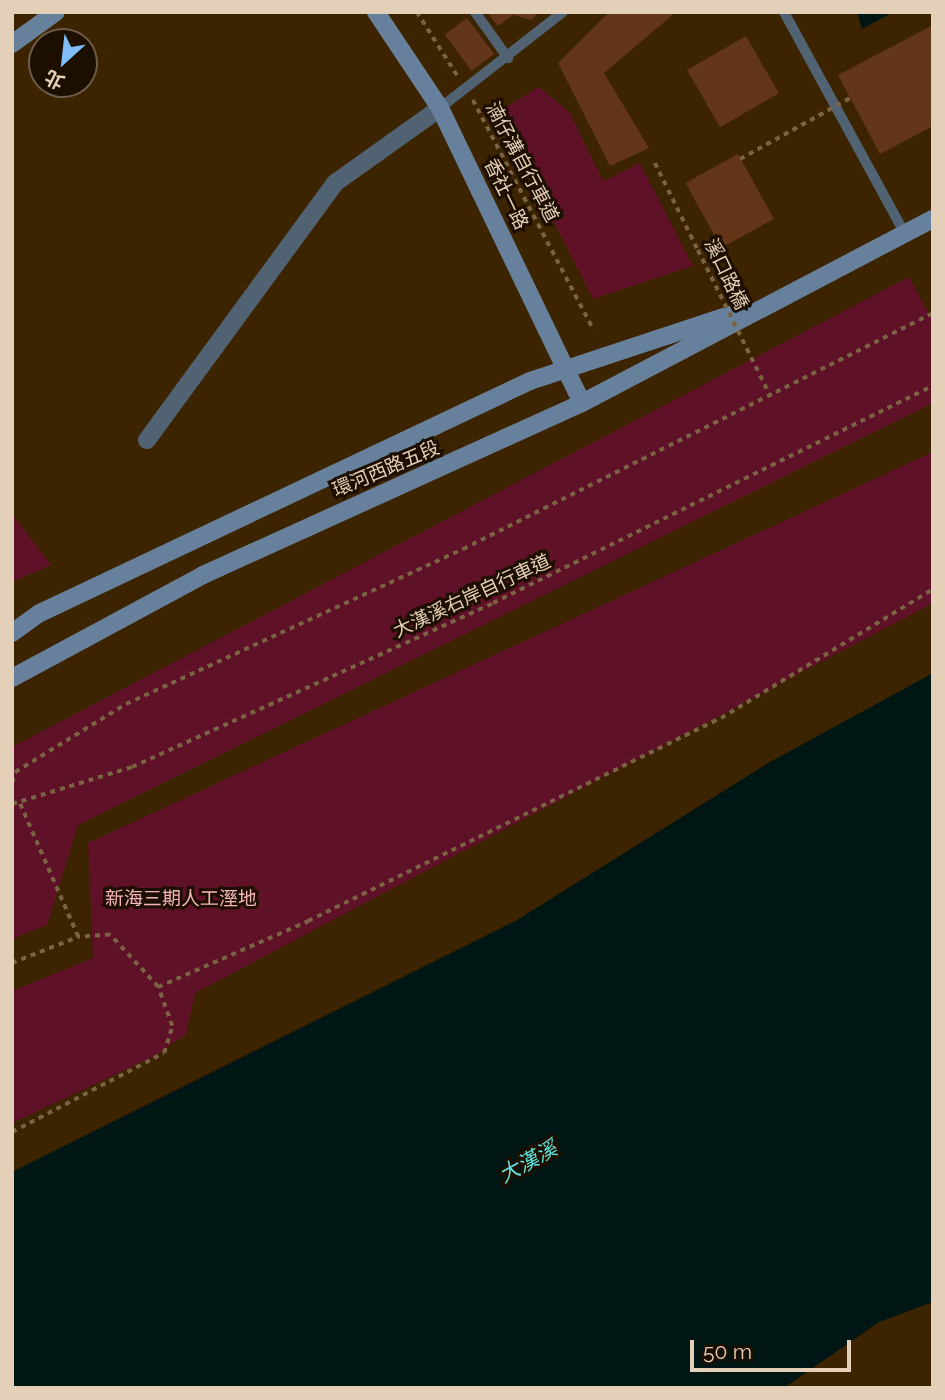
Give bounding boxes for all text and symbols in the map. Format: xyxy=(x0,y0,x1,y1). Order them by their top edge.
north arrow xyxy=(28,28,98,98)
text: 北 xyxy=(41,66,68,94)
street label: 湳仔溝自行車道 xyxy=(481,98,563,226)
street label: 香社一路 xyxy=(479,155,533,233)
street label: 溪口路橋 xyxy=(699,235,753,313)
street label: 環河西路五段 xyxy=(329,436,443,502)
street label: 大漢溪右岸自行車道 xyxy=(390,550,554,642)
park label: 新海三期人工溼地 xyxy=(105,888,257,910)
water label: 大漢溪 xyxy=(494,1136,562,1188)
scale bar xyxy=(693,1326,854,1370)
text: 50 m xyxy=(703,1339,752,1364)

